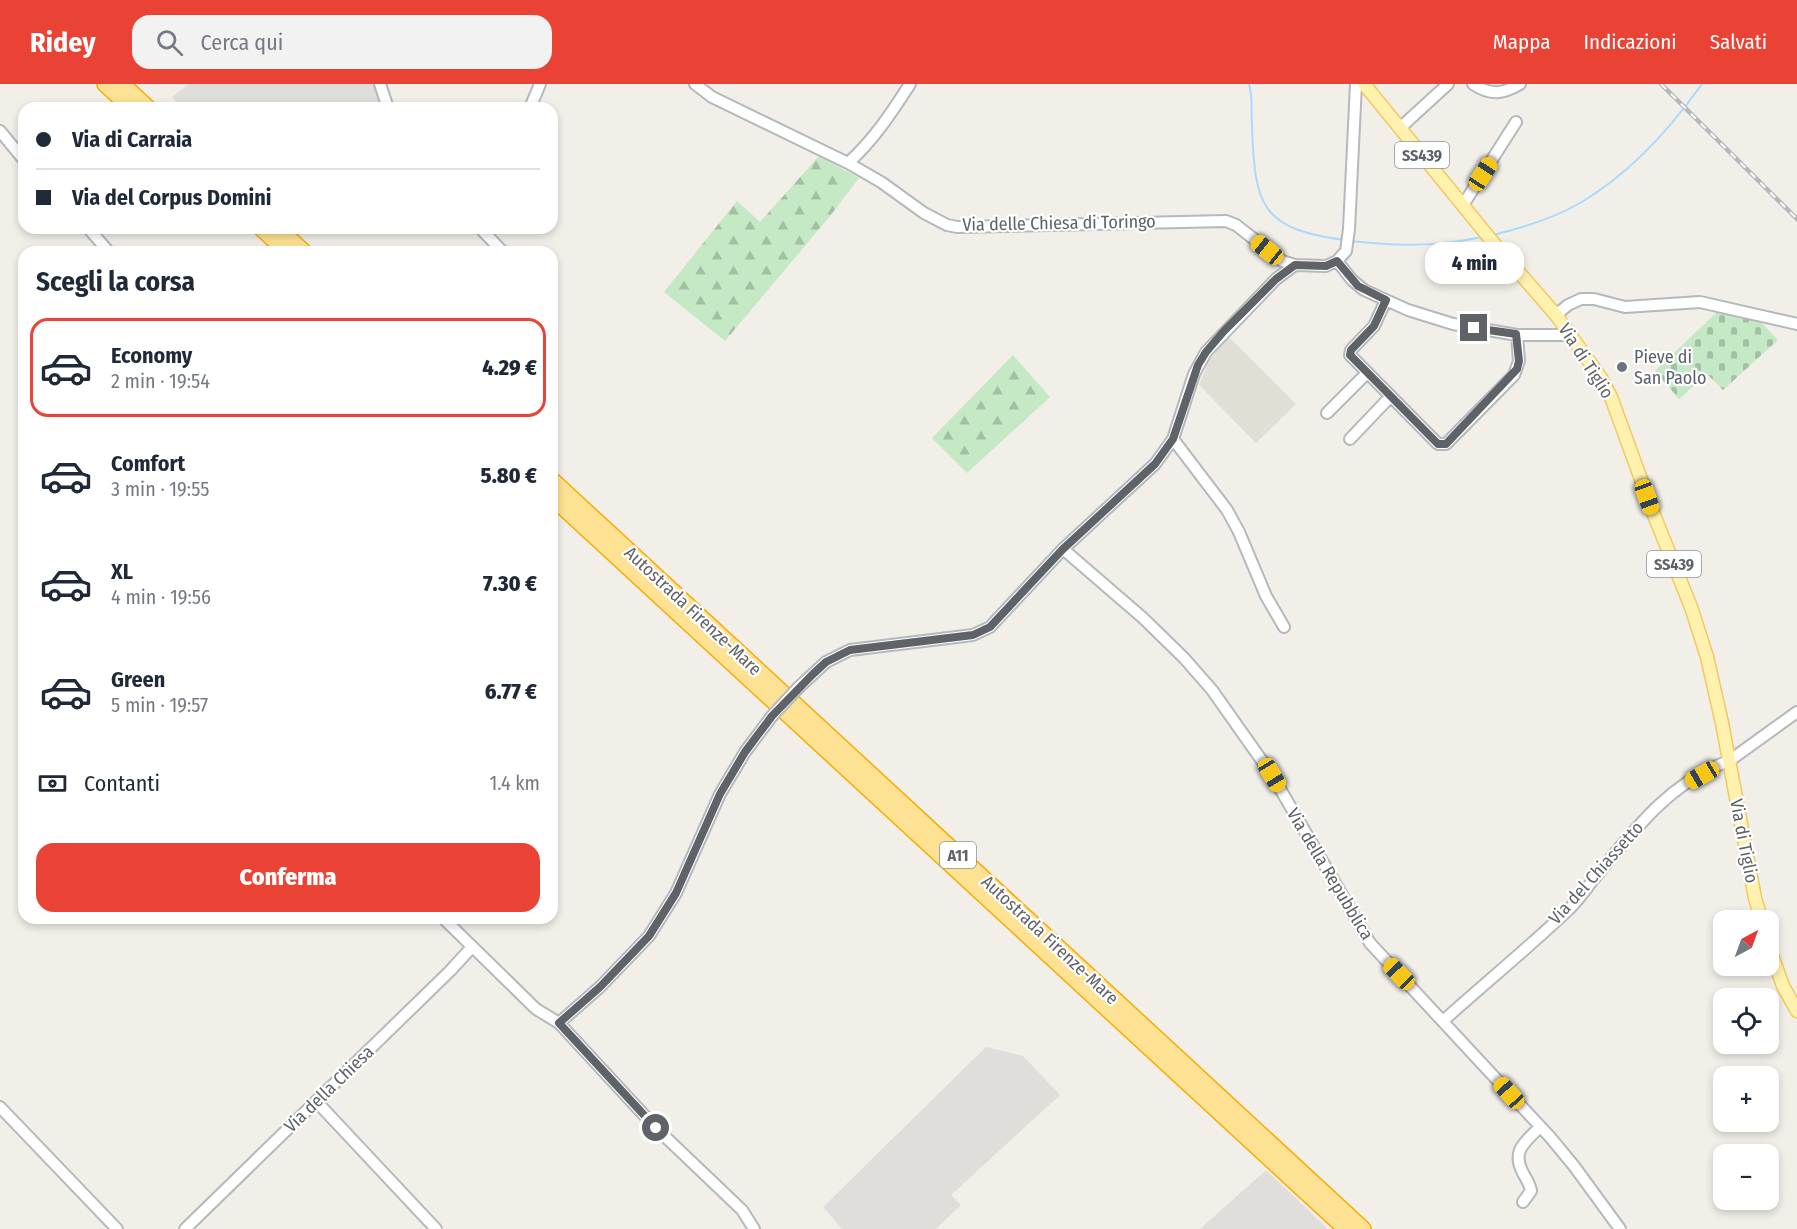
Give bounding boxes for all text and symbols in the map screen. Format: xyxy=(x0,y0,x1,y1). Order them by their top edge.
search box xyxy=(132,15,552,69)
text: Ridey xyxy=(30,26,96,59)
icon: search xyxy=(153,26,186,59)
text: Cerca qui xyxy=(201,29,283,56)
text: Mappa xyxy=(1493,29,1550,55)
text: Indicazioni xyxy=(1583,29,1677,55)
text: Salvati xyxy=(1710,29,1767,55)
text: Via di Carraia xyxy=(72,126,192,153)
road number: SS439 xyxy=(1395,142,1449,168)
car xyxy=(1466,154,1500,194)
text: Via del Corpus Domini xyxy=(72,184,272,211)
street label: Via delle Chiesa di Toringo xyxy=(962,210,1156,236)
car xyxy=(1247,232,1287,268)
callout: 4 min xyxy=(1424,241,1524,283)
text: 4 min xyxy=(1452,251,1497,275)
text: Scegli la corsa xyxy=(36,266,195,298)
route end xyxy=(1460,314,1487,341)
street label: Via di Tiglio xyxy=(1554,319,1618,403)
icon: car xyxy=(39,341,93,395)
text: Economy xyxy=(111,342,192,369)
place label: Pieve di San Paolo xyxy=(1634,346,1706,389)
text: 4.29 € xyxy=(482,354,537,381)
marker: Pieve di San Paolo xyxy=(1615,360,1629,374)
text: 2 min · 19:54 xyxy=(111,369,210,393)
icon: car xyxy=(39,449,93,503)
text: Comfort xyxy=(111,450,185,477)
text: 5.80 € xyxy=(481,462,537,489)
text: 3 min · 19:55 xyxy=(111,477,209,501)
car xyxy=(1632,477,1662,517)
street label: Autostrada Firenze-Mare xyxy=(620,542,766,680)
road number: SS439 xyxy=(1647,551,1701,577)
icon: car xyxy=(39,557,93,611)
text: XL xyxy=(111,558,133,585)
text: 7.30 € xyxy=(483,570,537,597)
text: 4 min · 19:56 xyxy=(111,585,211,609)
icon: car xyxy=(39,665,93,719)
text: Green xyxy=(111,666,165,693)
text: 6.77 € xyxy=(485,678,537,705)
text: 5 min · 19:57 xyxy=(111,693,208,717)
car xyxy=(1255,755,1289,795)
car xyxy=(1682,758,1722,792)
icon: cash xyxy=(36,767,69,800)
text: Contanti xyxy=(84,770,160,797)
text: 1.4 km xyxy=(490,771,540,795)
street label: Via di Tiglio xyxy=(1725,797,1763,885)
street label: Via della Repubblica xyxy=(1282,804,1378,944)
street label: Via del Chiassetto xyxy=(1544,817,1648,929)
road number: A11 xyxy=(940,842,976,868)
button: Conferma xyxy=(36,843,540,912)
street label: Autostrada Firenze-Mare xyxy=(977,871,1123,1009)
north arrow xyxy=(1713,910,1779,976)
map controls xyxy=(1713,910,1779,1210)
car xyxy=(1380,955,1418,993)
button: locate xyxy=(1713,988,1779,1054)
street label: Via della Chiesa xyxy=(280,1041,378,1137)
button: + xyxy=(1713,1066,1779,1132)
car xyxy=(1490,1074,1528,1112)
route start xyxy=(642,1114,669,1141)
button: − xyxy=(1713,1144,1779,1210)

